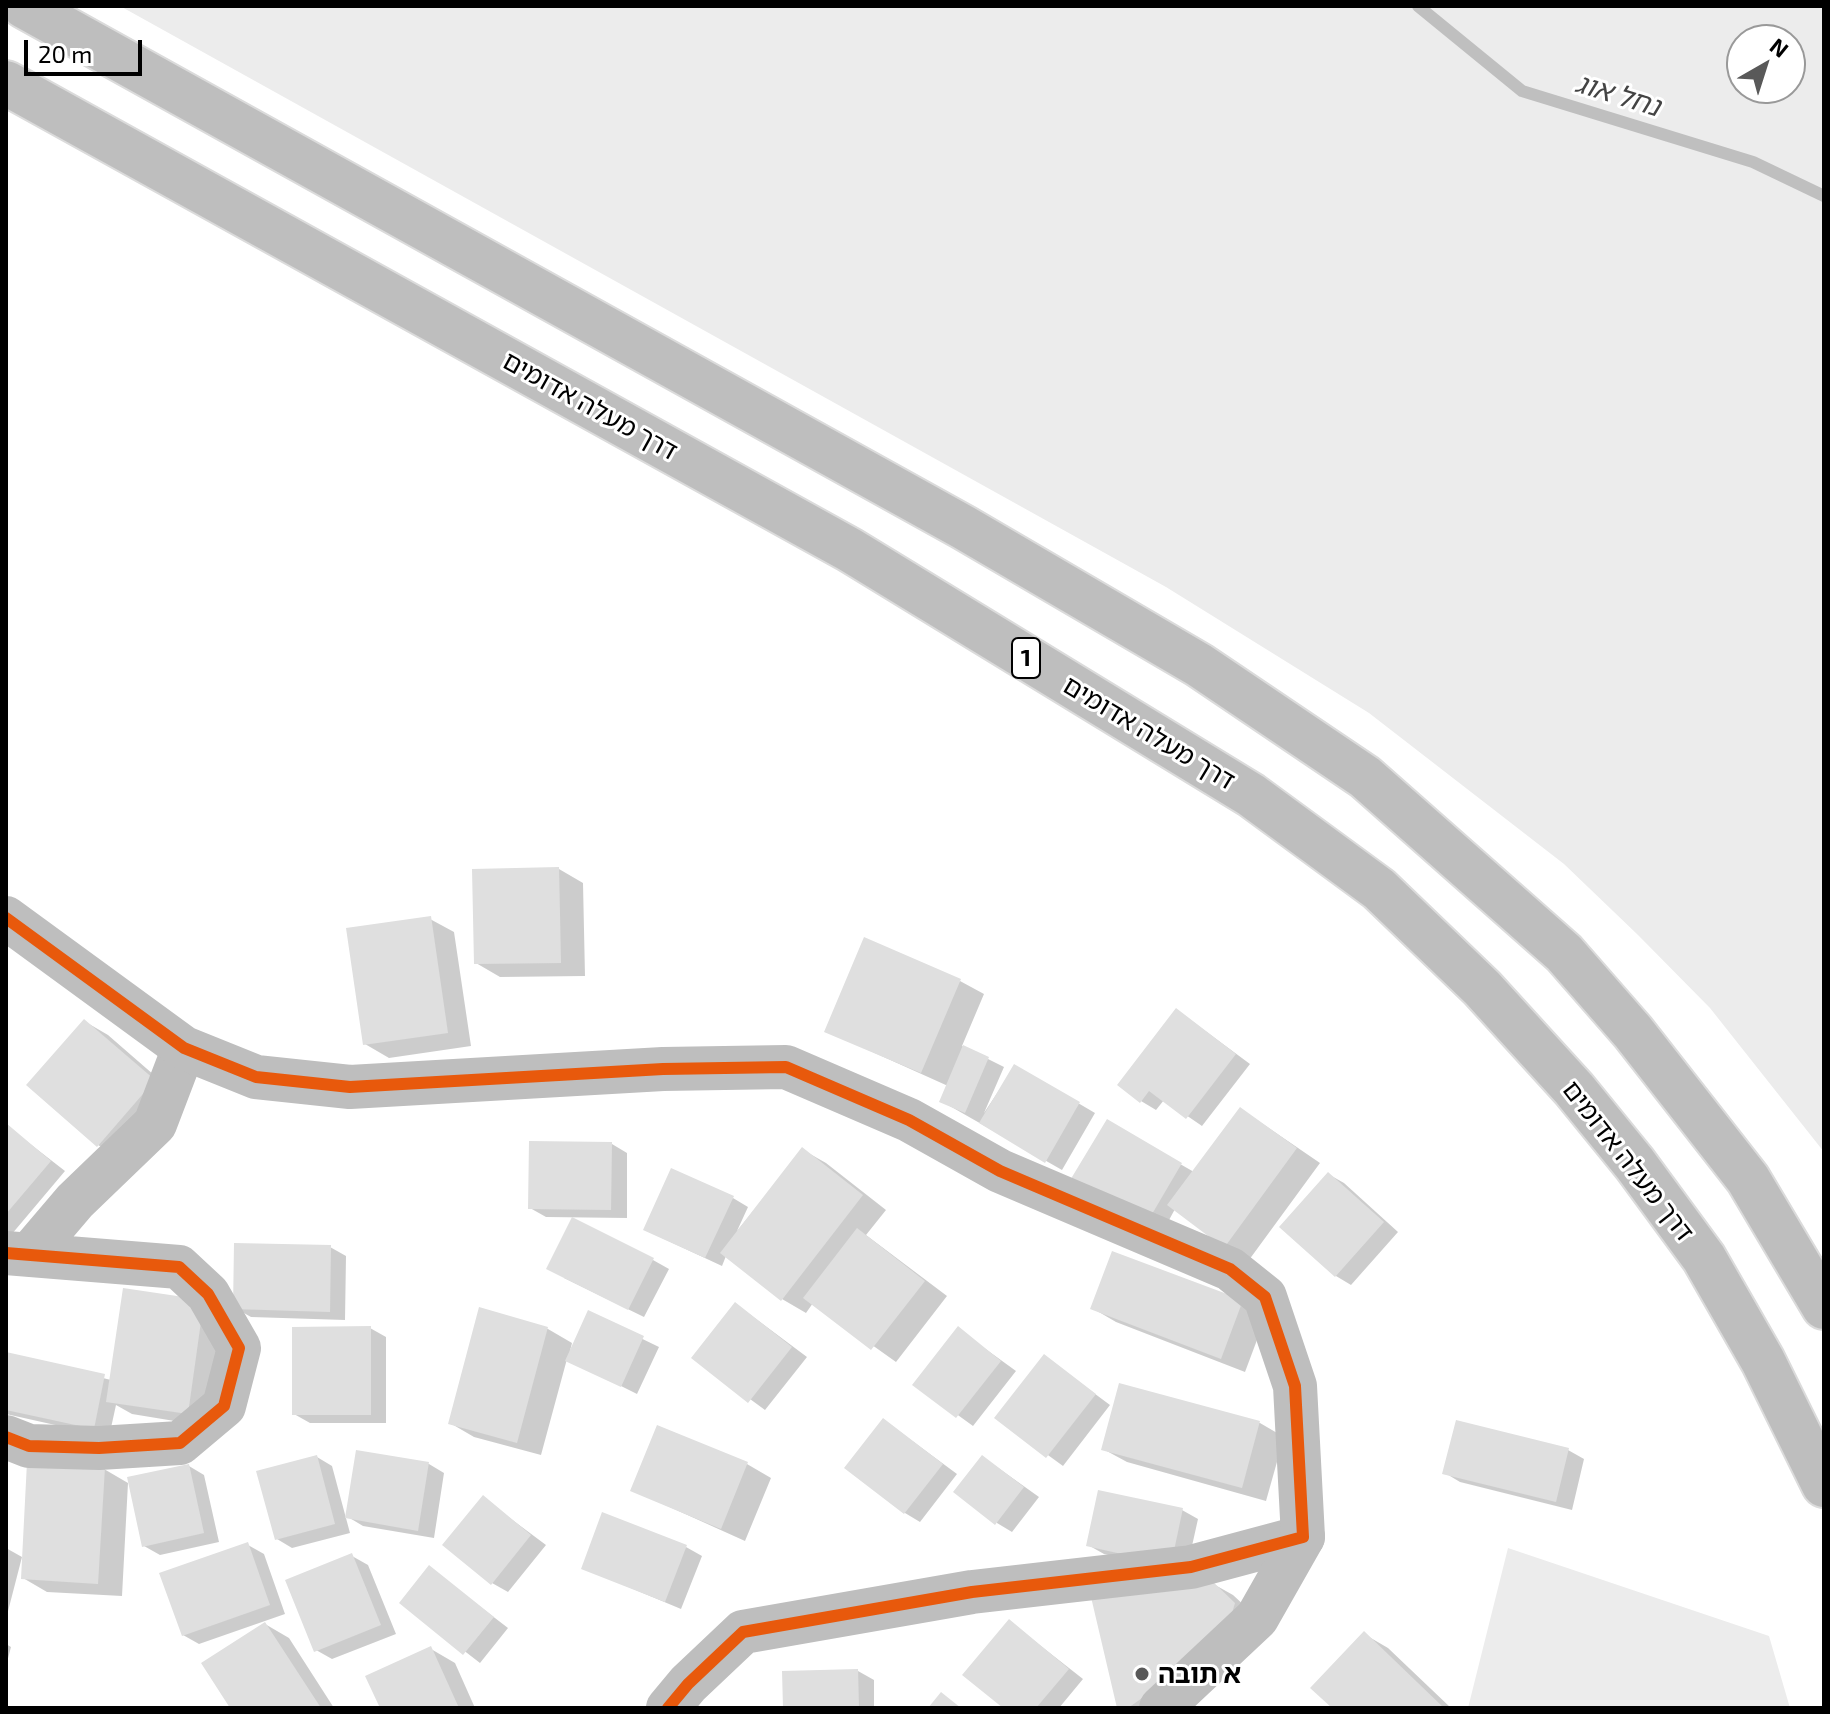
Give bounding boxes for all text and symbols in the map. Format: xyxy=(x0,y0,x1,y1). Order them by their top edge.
scale bar xyxy=(28,24,146,74)
north arrow xyxy=(1726,24,1806,104)
text: N xyxy=(1765,32,1794,62)
text: 20 m xyxy=(38,39,92,68)
water label: נחל אוג xyxy=(1572,66,1664,124)
street label: דרך מעלה אדומים xyxy=(497,345,683,467)
road number: 1 xyxy=(1012,638,1040,678)
street label: דרך מעלה אדומים xyxy=(1057,669,1241,797)
street label: דרך מעלה אדומים xyxy=(1556,1075,1700,1247)
place label: א תובה xyxy=(1158,1658,1241,1690)
marker: א תובה xyxy=(1133,1665,1151,1683)

